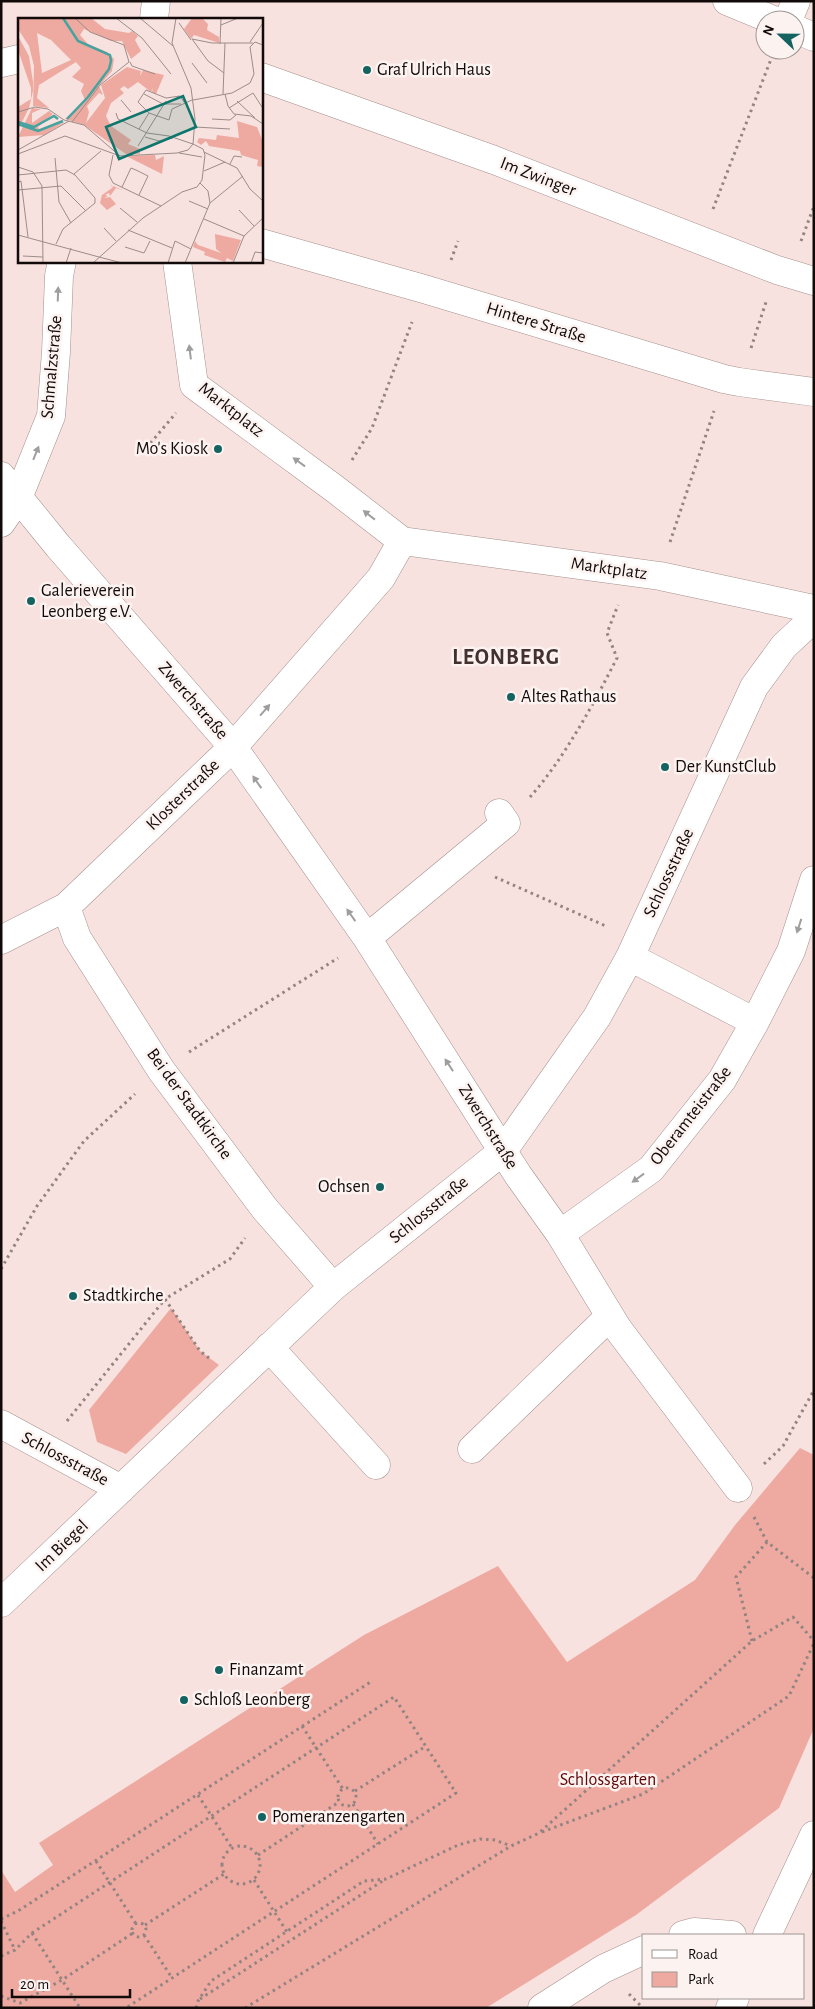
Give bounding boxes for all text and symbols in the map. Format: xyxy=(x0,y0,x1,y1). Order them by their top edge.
north arrow xyxy=(755,10,805,60)
inset map xyxy=(18,18,262,262)
text: N xyxy=(761,23,777,38)
place label: Graf Ulrich Haus xyxy=(377,61,491,79)
marker: Graf Ulrich Haus xyxy=(361,64,373,76)
street label: Im Zwinger xyxy=(498,154,579,200)
one-way arrow xyxy=(54,286,62,302)
street label: Hintere Straße xyxy=(484,299,588,347)
street label: Schmalzstraße xyxy=(39,315,65,419)
one-way arrow xyxy=(186,343,194,359)
street label: Marktplatz xyxy=(195,379,267,441)
place label: Mo's Kiosk xyxy=(136,440,209,458)
marker: Mo's Kiosk xyxy=(212,443,224,455)
one-way arrow xyxy=(32,445,40,460)
one-way arrow xyxy=(292,457,306,467)
one-way arrow xyxy=(362,509,375,520)
street label: Marktplatz xyxy=(570,555,648,583)
place label: Galerieverein Leonberg e.V. xyxy=(41,582,135,621)
marker: Galerieverein Leonberg e.V. xyxy=(25,595,37,607)
district label: LEONBERG xyxy=(452,646,560,668)
street label: Zwerchstraße xyxy=(155,659,231,743)
place label: Altes Rathaus xyxy=(521,688,616,706)
marker: Altes Rathaus xyxy=(505,691,517,703)
one-way arrow xyxy=(259,704,270,716)
street label: Klosterstraße xyxy=(143,756,223,834)
place label: Der KunstClub xyxy=(675,758,776,776)
marker: Der KunstClub xyxy=(659,761,671,773)
one-way arrow xyxy=(252,775,262,789)
street label: Schlossstraße xyxy=(641,826,697,920)
one-way arrow xyxy=(346,908,356,922)
one-way arrow xyxy=(794,919,802,934)
street label: Bei der Stadtkirche xyxy=(143,1045,235,1163)
one-way arrow xyxy=(444,1059,454,1072)
street label: Oberamteistraße xyxy=(647,1063,735,1169)
street label: Zwerchstraße xyxy=(455,1082,521,1172)
street label: Schlossstraße xyxy=(386,1173,472,1247)
one-way arrow xyxy=(631,1173,644,1183)
place label: Ochsen xyxy=(318,1178,370,1196)
marker: Ochsen xyxy=(374,1181,386,1193)
place label: Stadtkirche xyxy=(83,1287,164,1305)
marker: Stadtkirche xyxy=(67,1290,79,1302)
street label: Schlossstraße xyxy=(19,1429,111,1489)
street label: Im Biegel xyxy=(32,1517,92,1575)
place label: Finanzamt xyxy=(229,1661,304,1679)
marker: Finanzamt xyxy=(213,1664,225,1676)
place label: Schloß Leonberg xyxy=(194,1691,310,1709)
marker: Schloß Leonberg xyxy=(178,1694,190,1706)
park label: Schlossgarten xyxy=(560,1771,656,1789)
place label: Pomeranzengarten xyxy=(272,1808,405,1826)
marker: Pomeranzengarten xyxy=(256,1811,268,1823)
legend xyxy=(642,1934,805,1999)
text: Road xyxy=(688,1947,718,1962)
scale bar xyxy=(12,1966,130,1998)
text: Park xyxy=(688,1972,714,1987)
text: 20 m xyxy=(20,1977,49,1992)

